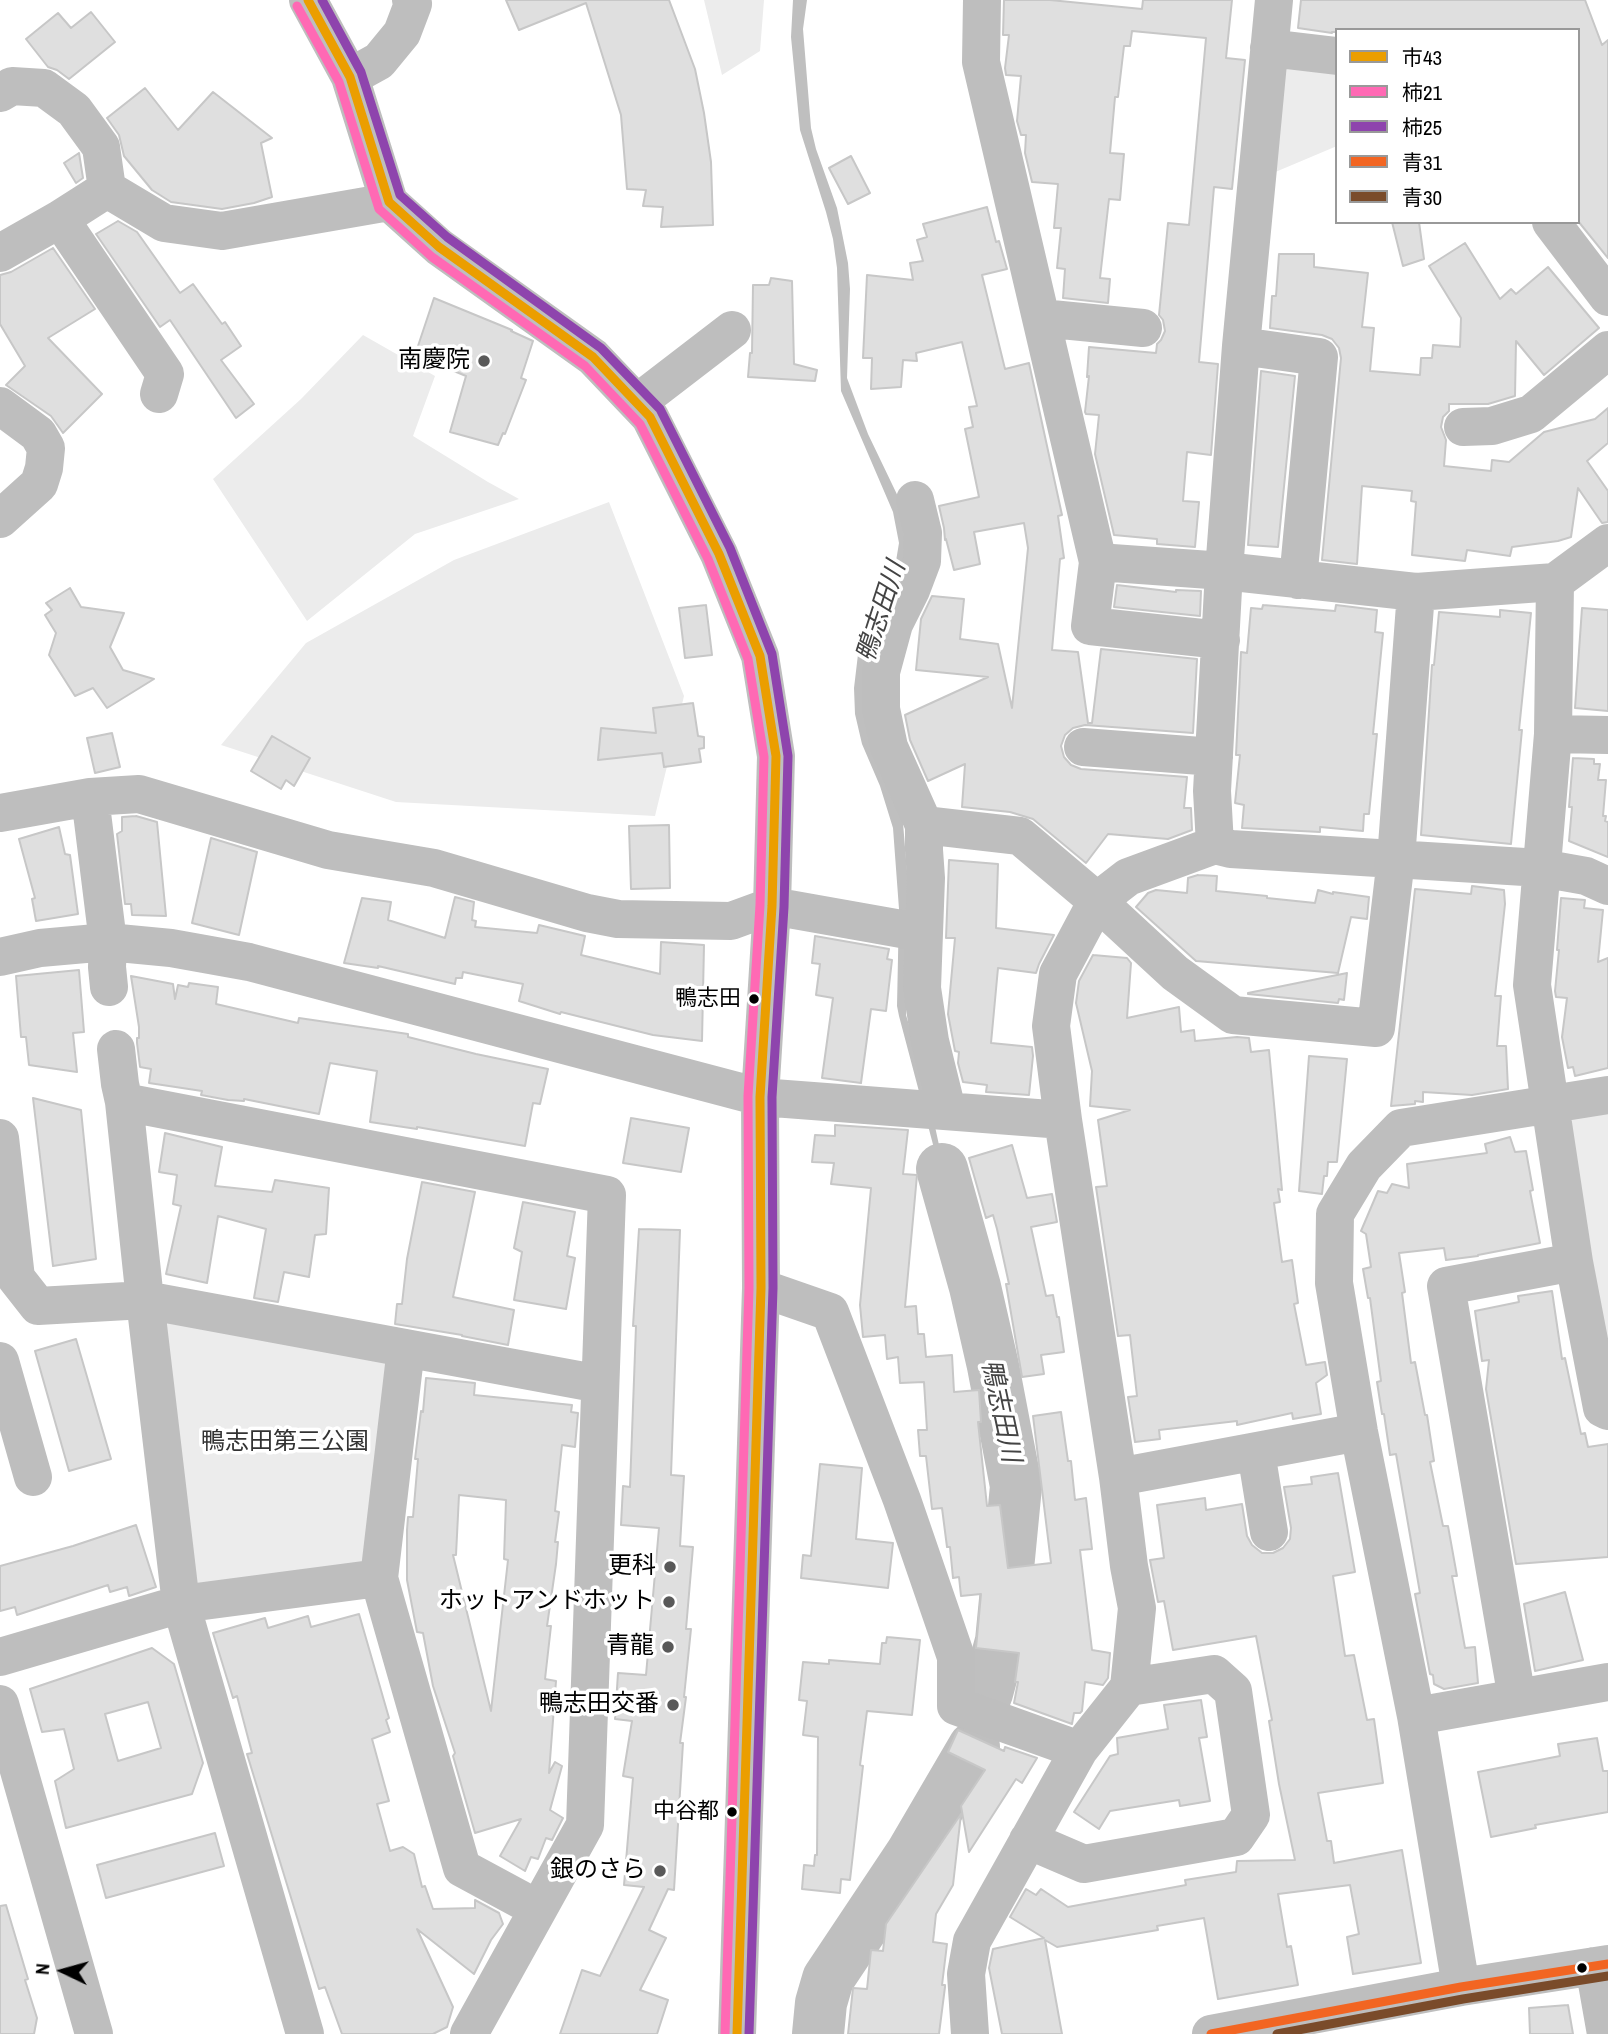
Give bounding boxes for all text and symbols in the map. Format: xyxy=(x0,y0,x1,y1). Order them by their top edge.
legend xyxy=(1335,28,1580,224)
text: 市43 xyxy=(1402,43,1442,72)
text: 柿21 xyxy=(1402,78,1442,107)
text: 柿25 xyxy=(1402,113,1442,142)
text: 青31 xyxy=(1402,148,1442,177)
text: 青30 xyxy=(1402,183,1442,212)
place label: 南慶院 xyxy=(398,347,470,375)
marker: 南慶院 xyxy=(476,353,492,369)
water label: 鴨志田川 xyxy=(851,558,913,666)
place label: 鴨志田 xyxy=(675,986,741,1012)
marker: 鴨志田 xyxy=(747,992,761,1006)
water label: 鴨志田川 xyxy=(974,1357,1026,1465)
park label: 鴨志田第三公園 xyxy=(201,1429,369,1457)
place label: 更科 xyxy=(608,1553,656,1581)
marker: 更科 xyxy=(662,1559,678,1575)
place label: ホットアンドホット xyxy=(439,1588,655,1616)
marker: ホットアンドホット xyxy=(661,1594,677,1610)
place label: 青龍 xyxy=(606,1633,654,1661)
marker: 青龍 xyxy=(660,1639,676,1655)
place label: 鴨志田交番 xyxy=(539,1691,659,1719)
marker: 鴨志田交番 xyxy=(665,1697,681,1713)
place label: 中谷都 xyxy=(653,1799,719,1825)
marker: 中谷都 xyxy=(725,1805,739,1819)
place label: 銀のさら xyxy=(550,1857,646,1885)
marker: 銀のさら xyxy=(652,1863,668,1879)
north arrow xyxy=(28,1936,98,2006)
unlabelled marker xyxy=(1575,1961,1589,1975)
text: N xyxy=(29,1962,56,1976)

